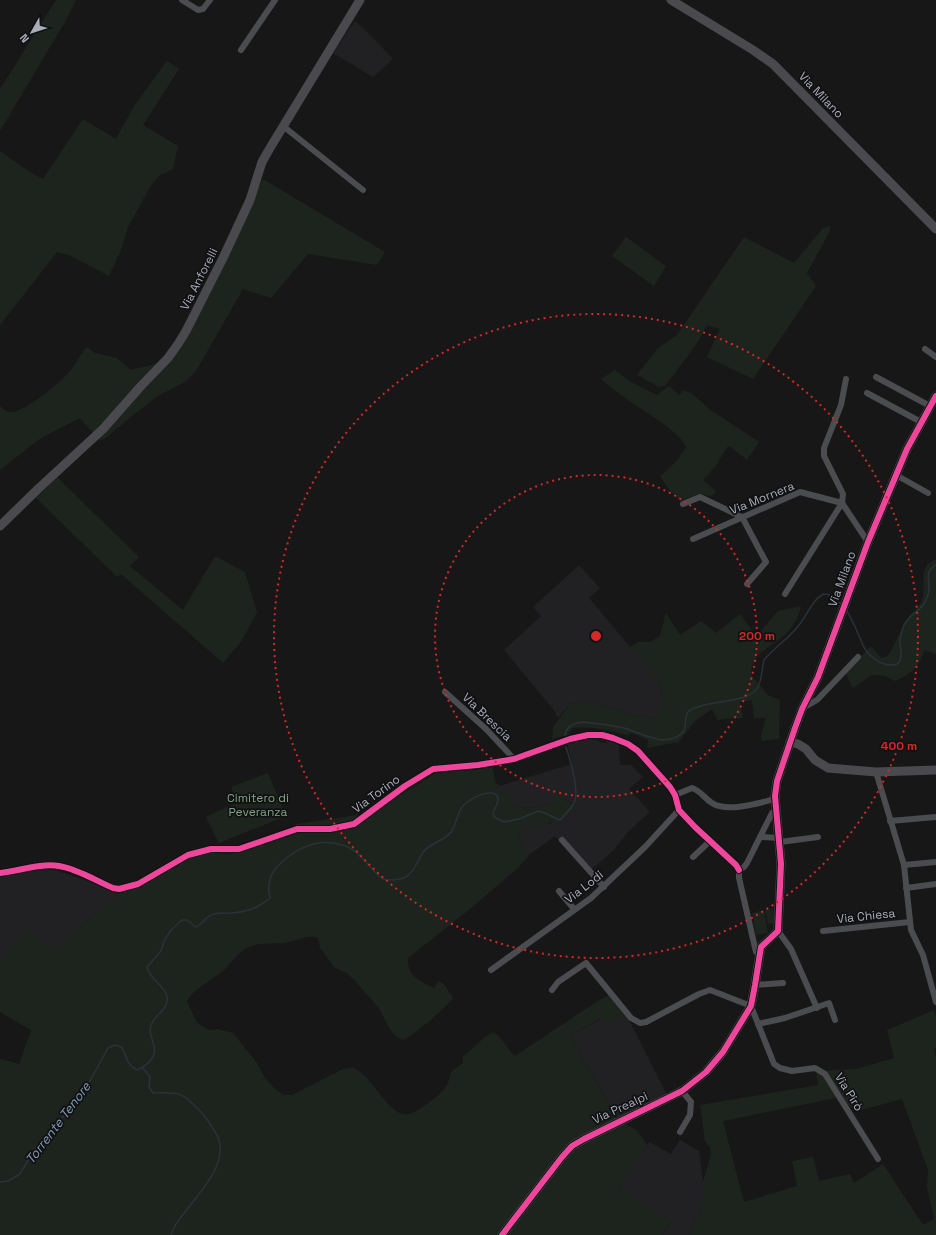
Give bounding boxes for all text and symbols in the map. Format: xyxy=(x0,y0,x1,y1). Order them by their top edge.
north arrow xyxy=(12,12,52,52)
text: N xyxy=(16,31,32,46)
street label: Via Milano xyxy=(795,68,847,122)
street label: Via Anforelli xyxy=(177,245,222,313)
street label: Via Mornera xyxy=(727,478,797,518)
street label: Via Milano xyxy=(825,549,859,609)
text: 200 m xyxy=(739,628,775,644)
centre of rings xyxy=(589,629,603,643)
street label: Via Brescia xyxy=(459,689,515,745)
text: 400 m xyxy=(881,738,917,754)
street label: Via Torino xyxy=(349,771,403,817)
park label: Cimitero di Peveranza xyxy=(227,790,289,820)
street label: Via Lodi xyxy=(561,867,607,907)
street label: Via Chiesa xyxy=(836,905,896,927)
street label: Via Pirò xyxy=(831,1070,867,1114)
water label: Torrente Tenore xyxy=(22,1078,95,1167)
street label: Via Prealpi xyxy=(590,1088,650,1128)

